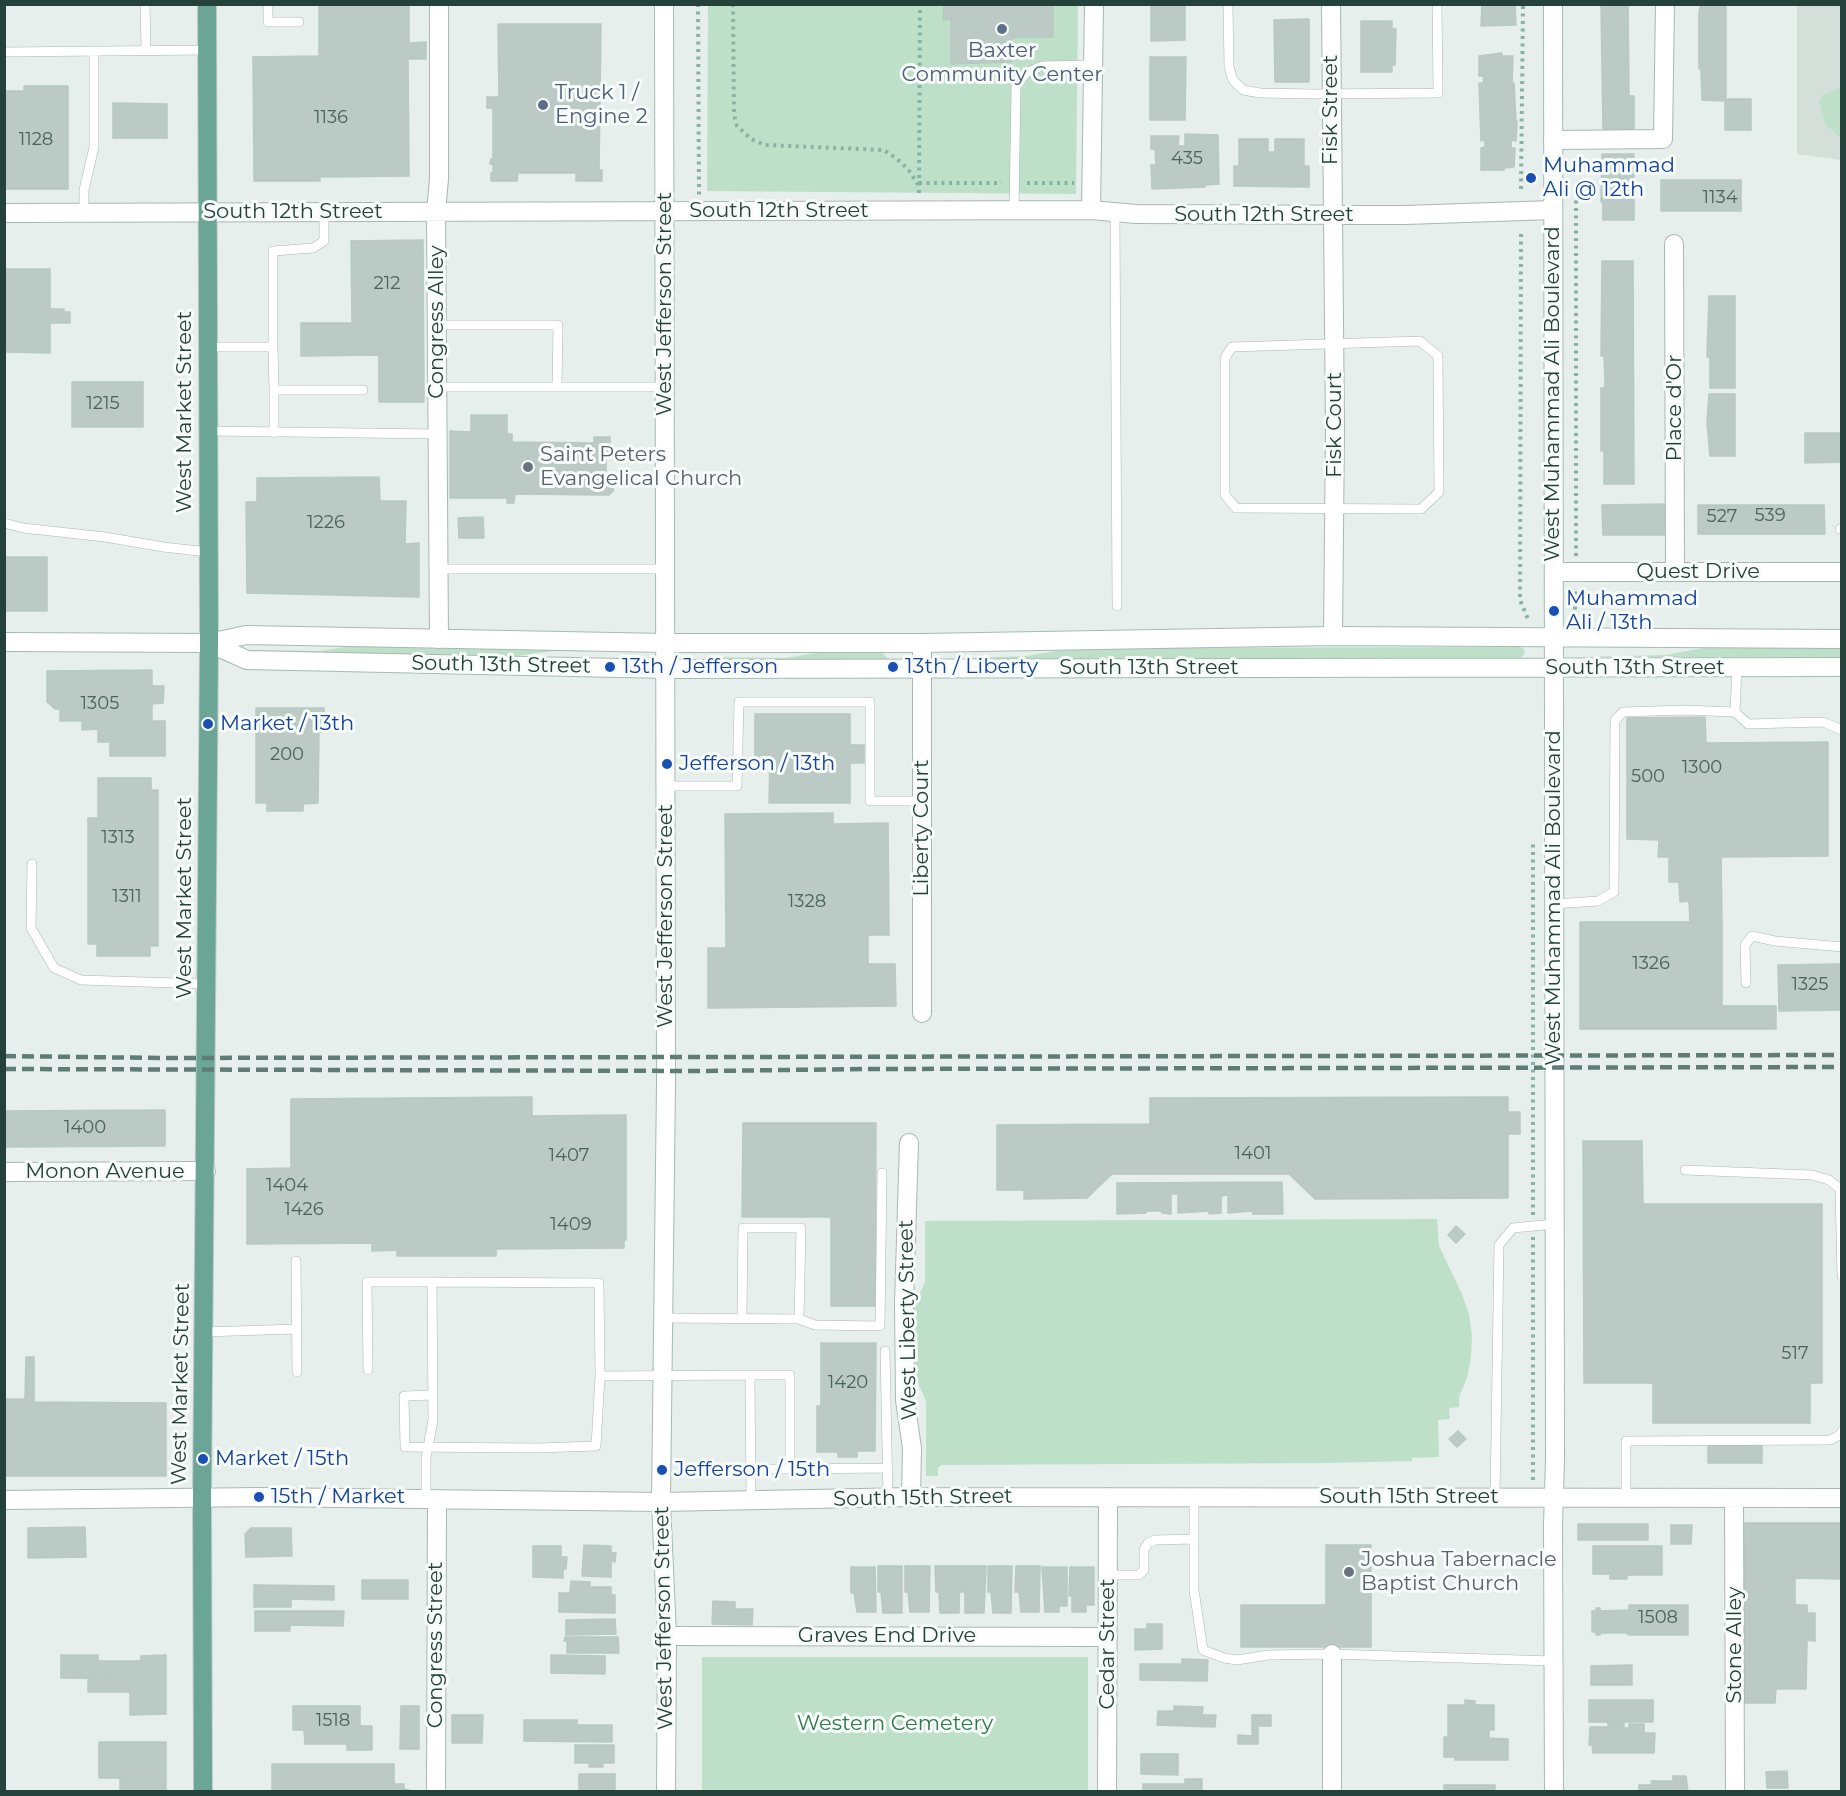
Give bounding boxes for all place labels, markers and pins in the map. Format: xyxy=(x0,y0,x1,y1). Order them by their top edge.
marker: Baxter Community Center xyxy=(995,22,1009,36)
place label: Baxter Community Center xyxy=(901,38,1103,88)
place label: Truck 1 / Engine 2 xyxy=(555,80,648,130)
marker: Truck 1 / Engine 2 xyxy=(536,98,550,112)
place label: Muhammad Ali @ 12th xyxy=(1543,153,1675,203)
marker: Muhammad Ali @ 12th xyxy=(1524,171,1538,185)
place label: Saint Peters Evangelical Church xyxy=(540,442,742,492)
marker: Saint Peters Evangelical Church xyxy=(521,460,535,474)
place label: Muhammad Ali / 13th xyxy=(1566,586,1698,636)
marker: Muhammad Ali / 13th xyxy=(1547,604,1561,618)
place label: 13th / Jefferson xyxy=(622,654,778,680)
place label: 13th / Liberty xyxy=(905,654,1038,680)
marker: 13th / Jefferson xyxy=(603,660,617,674)
marker: 13th / Liberty xyxy=(886,660,900,674)
place label: Market / 13th xyxy=(220,711,354,737)
marker: Market / 13th xyxy=(201,717,215,731)
place label: Jefferson / 13th xyxy=(679,751,835,777)
marker: Jefferson / 13th xyxy=(660,757,674,771)
place label: Market / 15th xyxy=(215,1446,349,1472)
marker: Market / 15th xyxy=(196,1452,210,1466)
place label: Jefferson / 15th xyxy=(674,1457,830,1483)
marker: Jefferson / 15th xyxy=(655,1463,669,1477)
place label: 15th / Market xyxy=(271,1484,405,1510)
marker: 15th / Market xyxy=(252,1490,266,1504)
place label: Joshua Tabernacle Baptist Church xyxy=(1361,1547,1557,1597)
marker: Joshua Tabernacle Baptist Church xyxy=(1342,1565,1356,1579)

